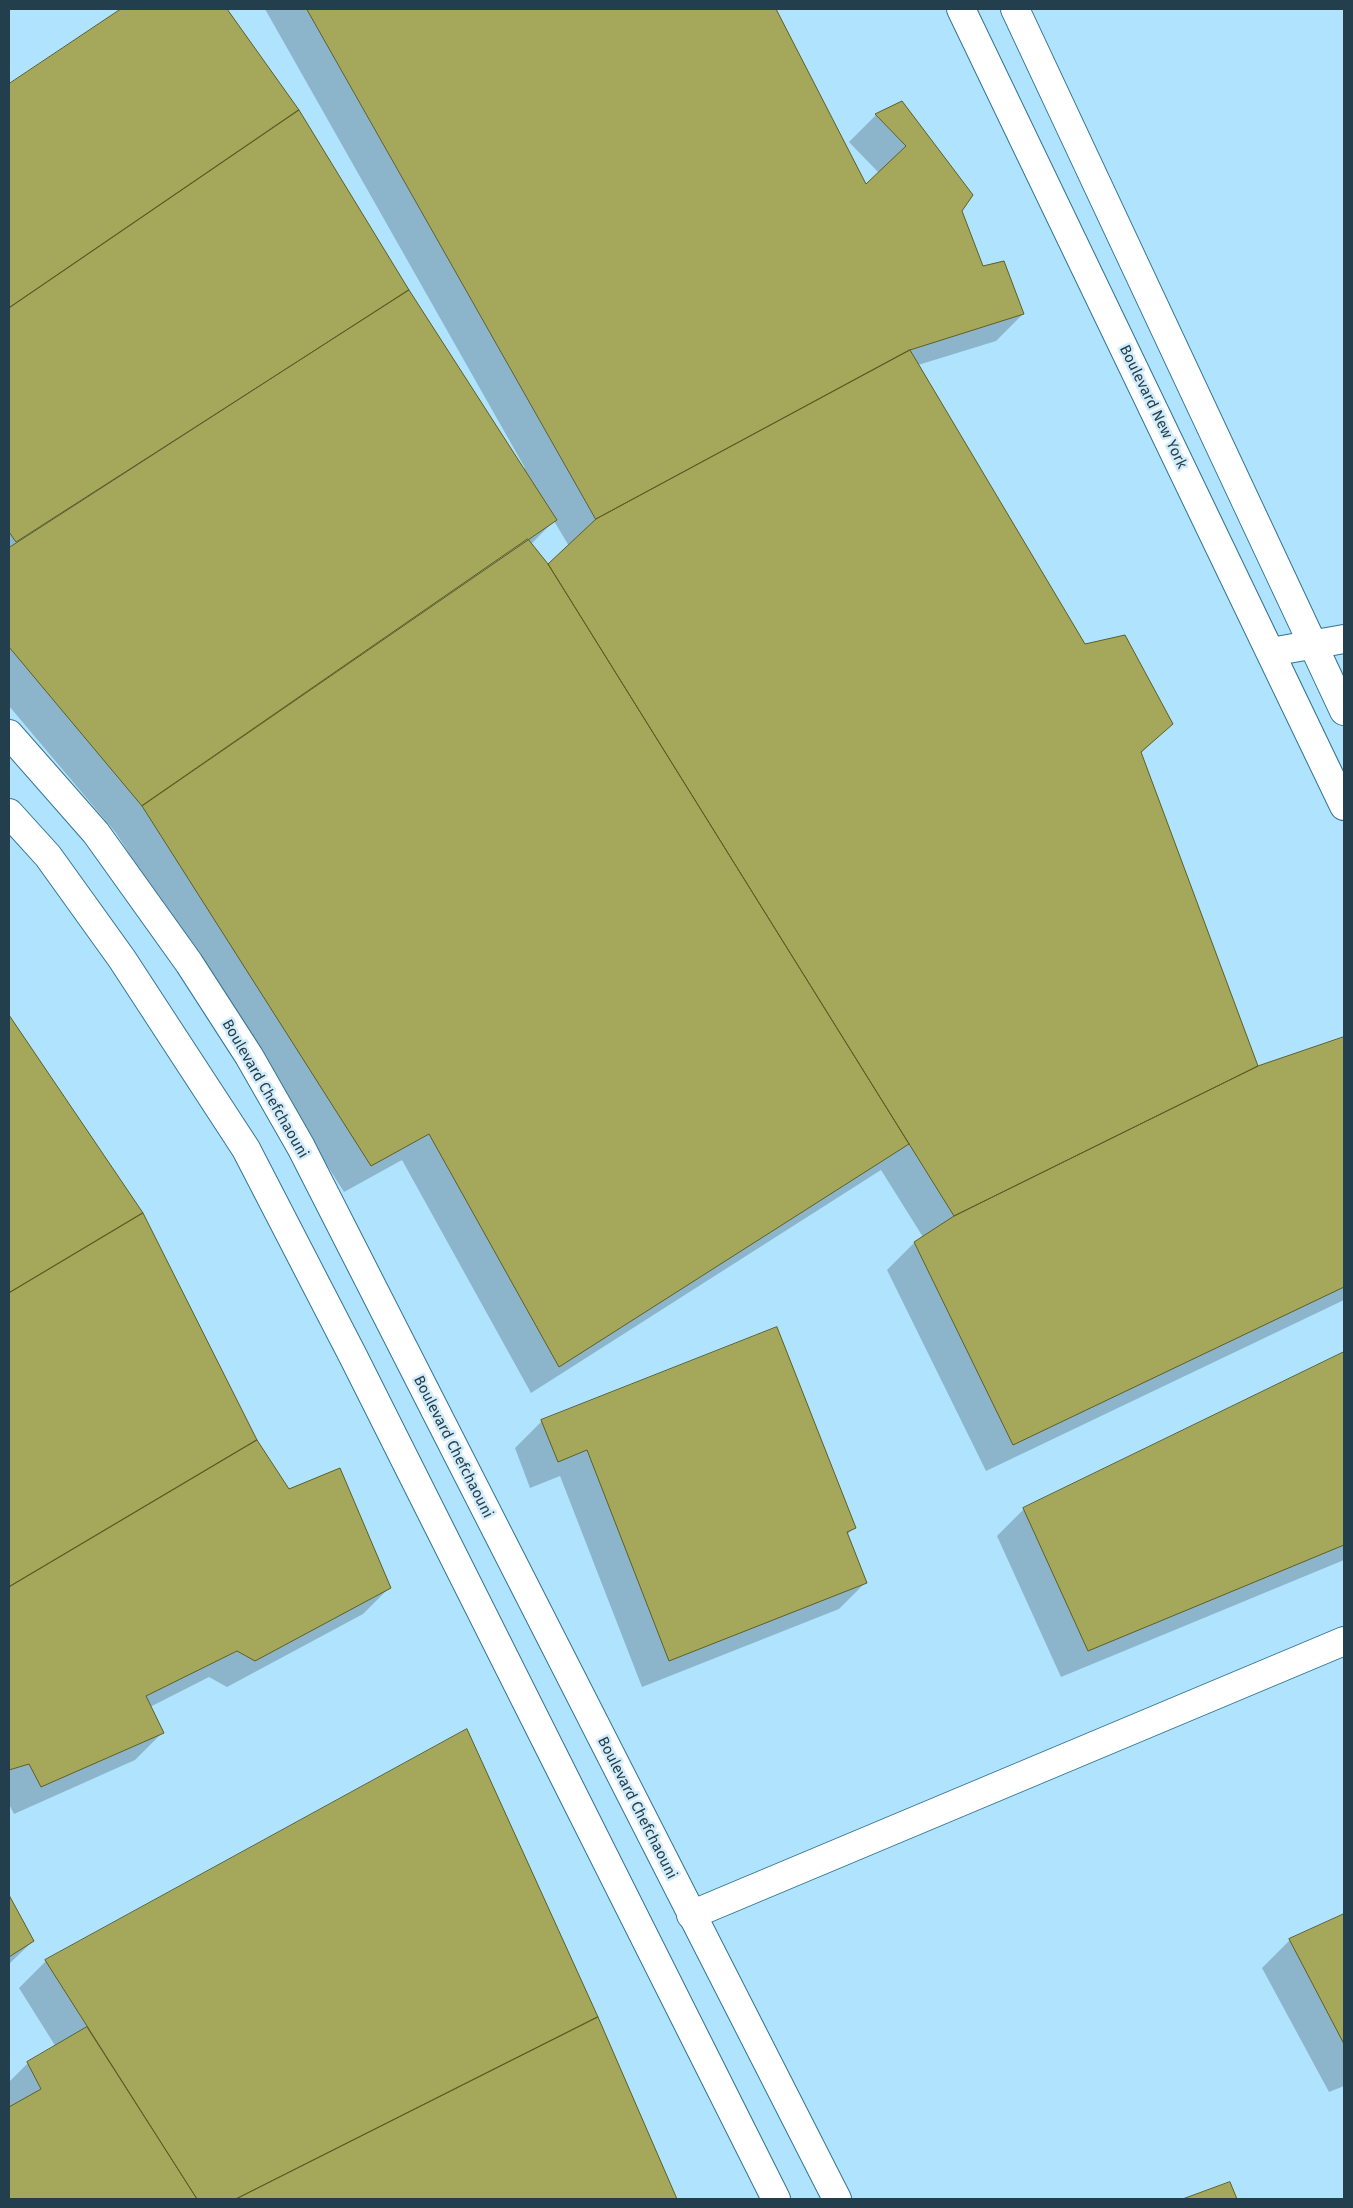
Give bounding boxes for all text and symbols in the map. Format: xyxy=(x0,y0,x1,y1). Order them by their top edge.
street label: Boulevard New York xyxy=(1115,342,1191,472)
street label: Boulevard Chefchaouni xyxy=(218,1016,312,1162)
street label: Boulevard Chefchaouni xyxy=(409,1373,497,1521)
street label: Boulevard Chefchaouni xyxy=(593,1734,681,1882)

